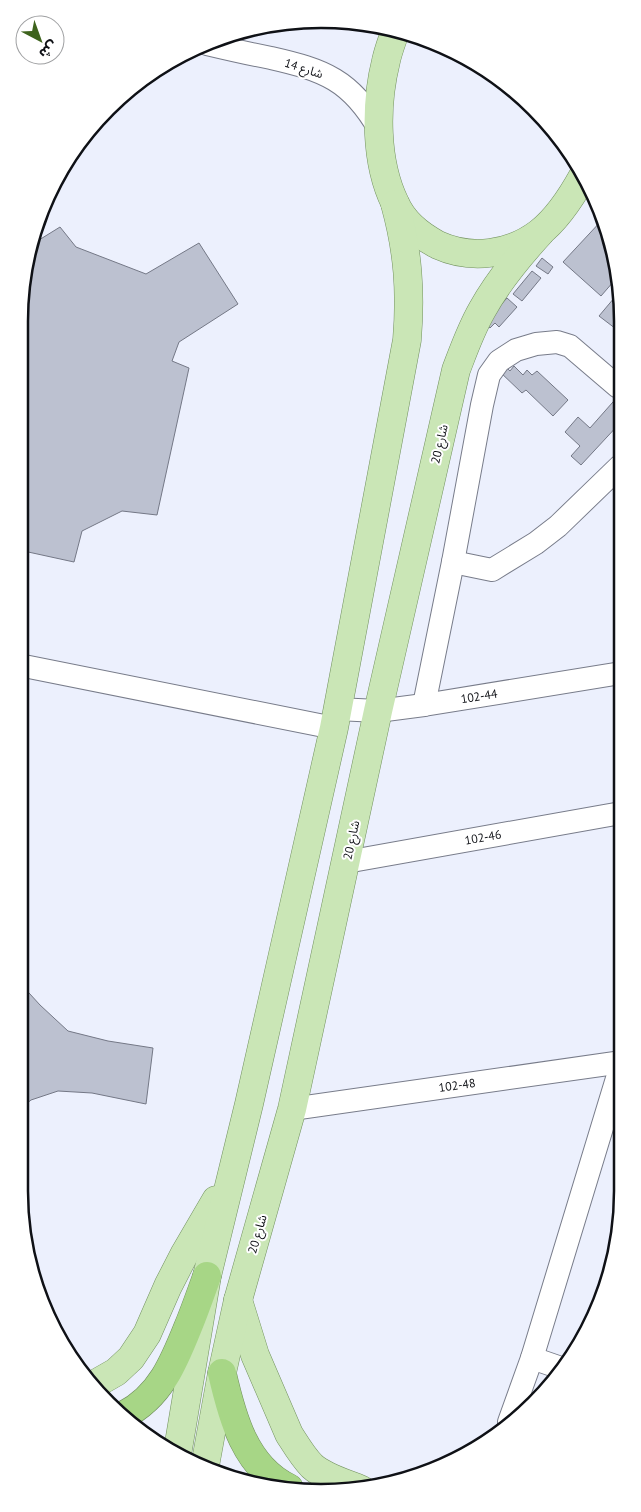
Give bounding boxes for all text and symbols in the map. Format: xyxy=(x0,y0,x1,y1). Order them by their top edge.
north arrow xyxy=(15,15,65,65)
text: ش xyxy=(35,37,62,63)
street label: شارع 14 xyxy=(282,55,325,83)
street label: شارع 20 xyxy=(427,423,453,465)
street label: 102-44 xyxy=(460,686,499,706)
street label: شارع 20 xyxy=(340,819,364,861)
street label: 102-46 xyxy=(463,826,503,848)
street label: 102-48 xyxy=(438,1075,476,1095)
street label: شارع 20 xyxy=(244,1213,272,1256)

